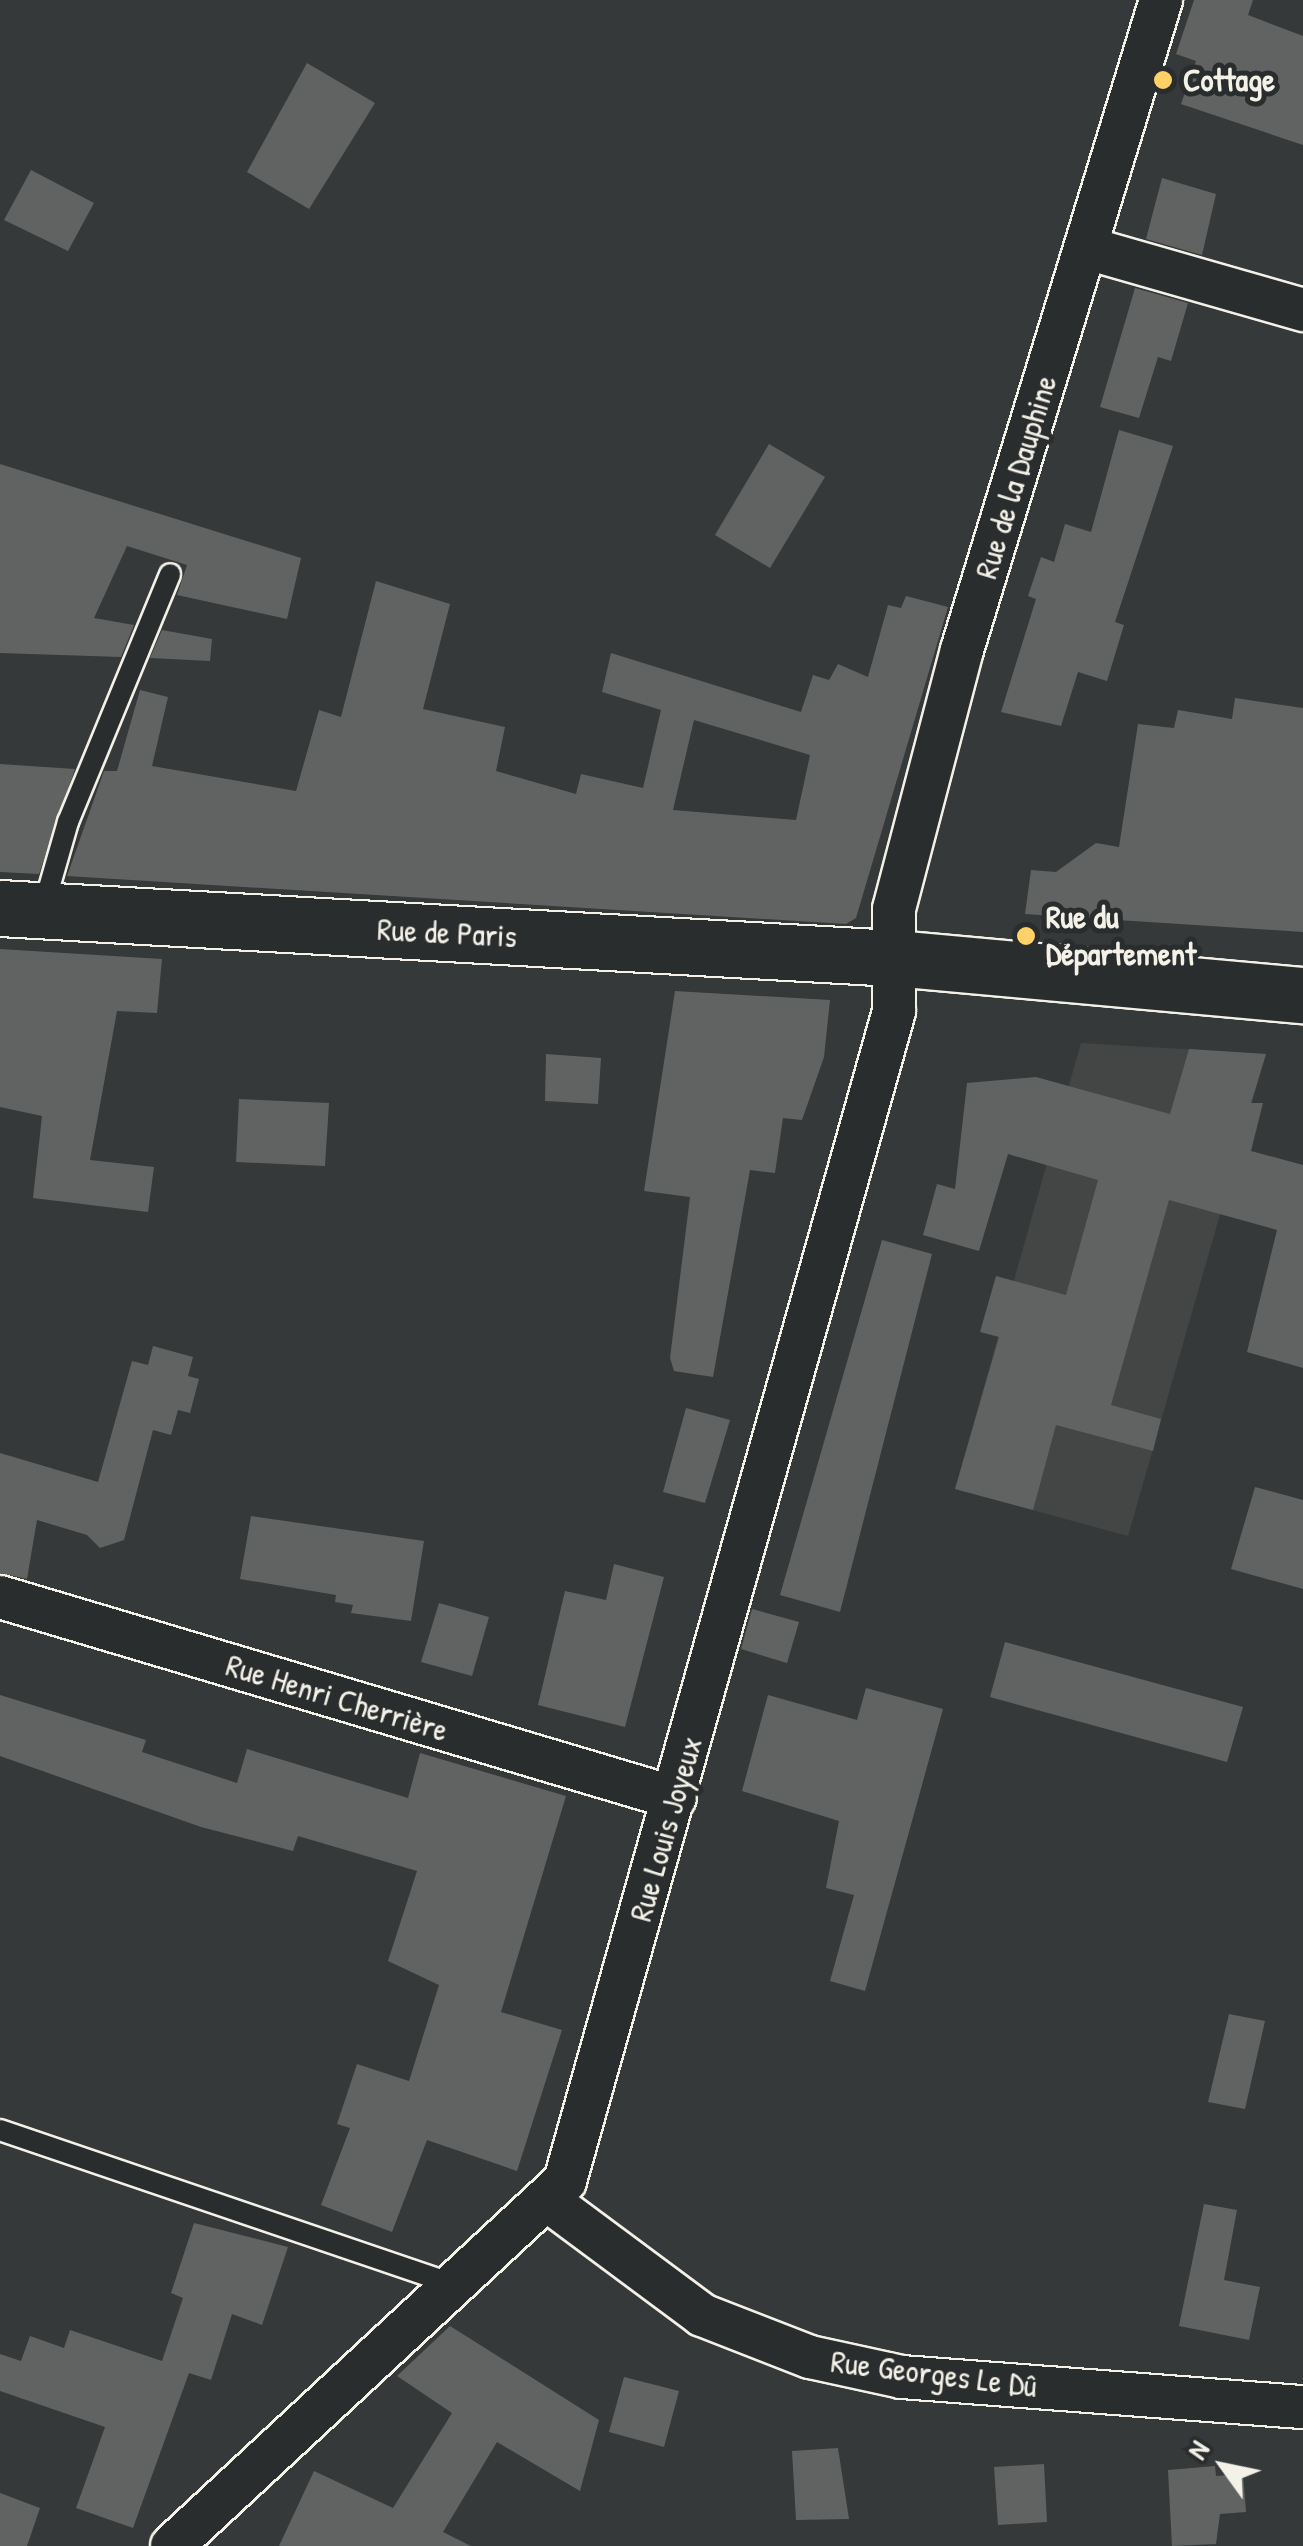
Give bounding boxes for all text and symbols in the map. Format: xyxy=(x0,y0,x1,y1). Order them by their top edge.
place label: Cottage xyxy=(1183,61,1275,99)
marker: Cottage xyxy=(1152,69,1174,91)
street label: Rue de la Dauphine xyxy=(967,371,1065,583)
place label: Rue du Département xyxy=(1046,899,1196,974)
street label: Rue de Paris xyxy=(376,910,518,956)
marker: Rue du Département xyxy=(1015,925,1037,947)
street label: Rue Henri Cherrière xyxy=(222,1646,452,1750)
street label: Rue Louis Joyeux xyxy=(621,1732,711,1926)
street label: Rue Georges Le Dû xyxy=(829,2342,1039,2406)
north arrow xyxy=(1173,2416,1273,2516)
text: N xyxy=(1178,2433,1218,2466)

